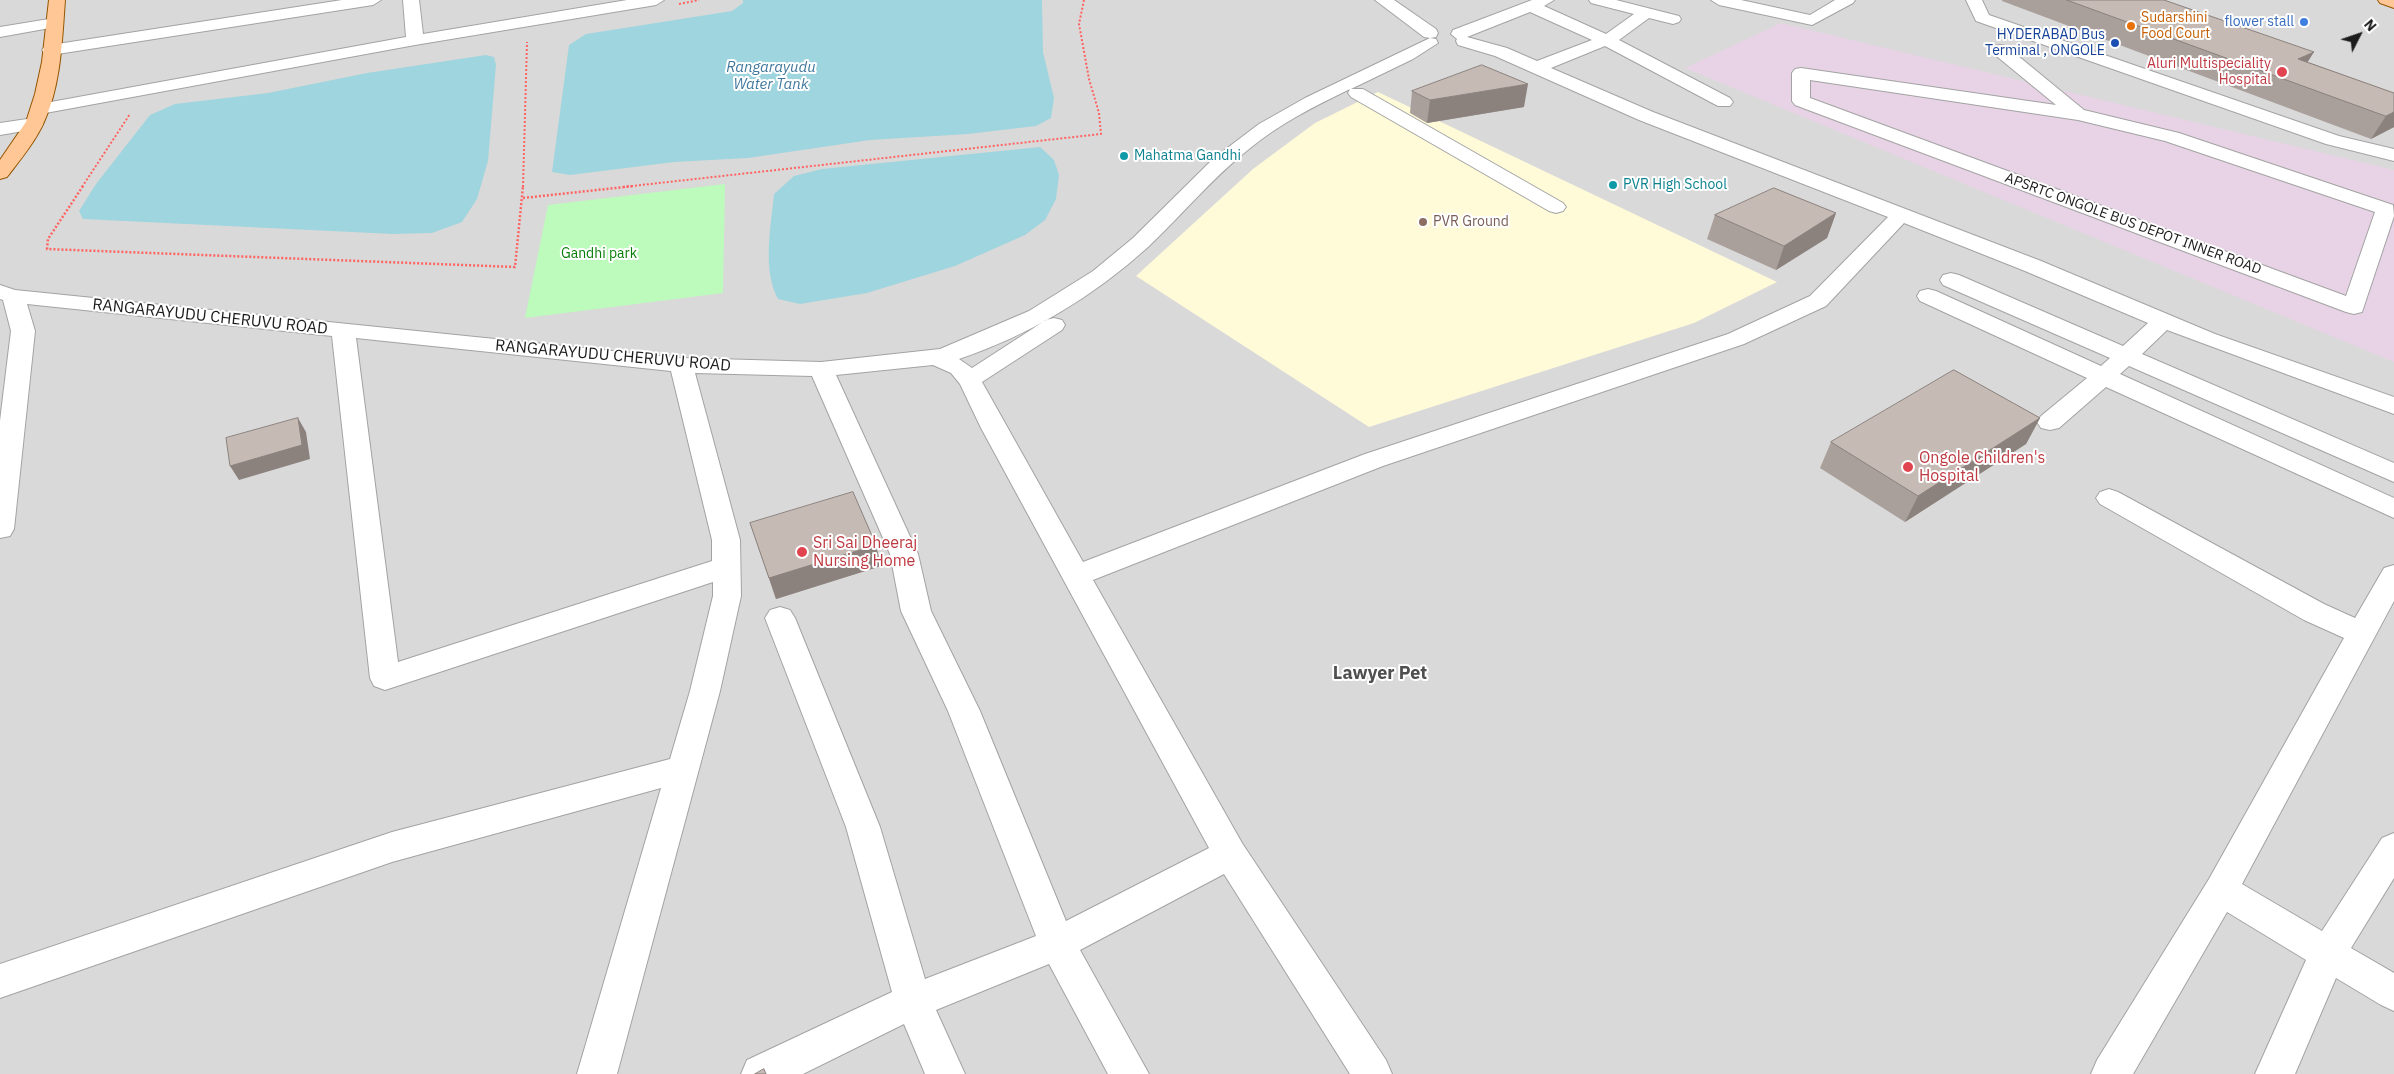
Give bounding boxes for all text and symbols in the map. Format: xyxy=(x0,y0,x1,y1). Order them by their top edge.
place label: Sudarshini Food Court xyxy=(2141,10,2210,42)
north arrow xyxy=(2334,10,2384,60)
place label: flower stall xyxy=(2224,14,2294,30)
text: N xyxy=(2360,15,2380,35)
marker: flower stall xyxy=(2298,16,2310,28)
marker: Sudarshini Food Court xyxy=(2125,20,2137,32)
place label: HYDERABAD Bus Terminal , ONGOLE xyxy=(1985,27,2105,59)
marker: HYDERABAD Bus Terminal , ONGOLE xyxy=(2109,37,2121,49)
place label: Aluri Multispeciality Hospital xyxy=(2147,56,2271,88)
water label: Rangarayudu Water Tank xyxy=(726,59,816,94)
marker: Aluri Multispeciality Hospital xyxy=(2275,65,2289,79)
place label: Mahatma Gandhi xyxy=(1134,148,1241,164)
marker: Mahatma Gandhi xyxy=(1118,150,1130,162)
street label: APSRTC ONGOLE BUS DEPOT INNER ROAD xyxy=(2002,170,2264,278)
place label: PVR High School xyxy=(1623,177,1727,193)
marker: PVR High School xyxy=(1607,179,1619,191)
place label: PVR Ground xyxy=(1433,214,1509,230)
marker: PVR Ground xyxy=(1417,216,1429,228)
park label: Gandhi park xyxy=(561,246,637,262)
street label: RANGARAYUDU CHERUVU ROAD xyxy=(91,295,329,339)
street label: RANGARAYUDU CHERUVU ROAD xyxy=(494,336,732,376)
place label: Ongole Children's Hospital xyxy=(1919,448,2045,486)
marker: Ongole Children's Hospital xyxy=(1901,460,1915,474)
place label: Sri Sai Dheeraj Nursing Home xyxy=(813,533,917,571)
marker: Sri Sai Dheeraj Nursing Home xyxy=(795,545,809,559)
district label: Lawyer Pet xyxy=(1333,663,1427,685)

